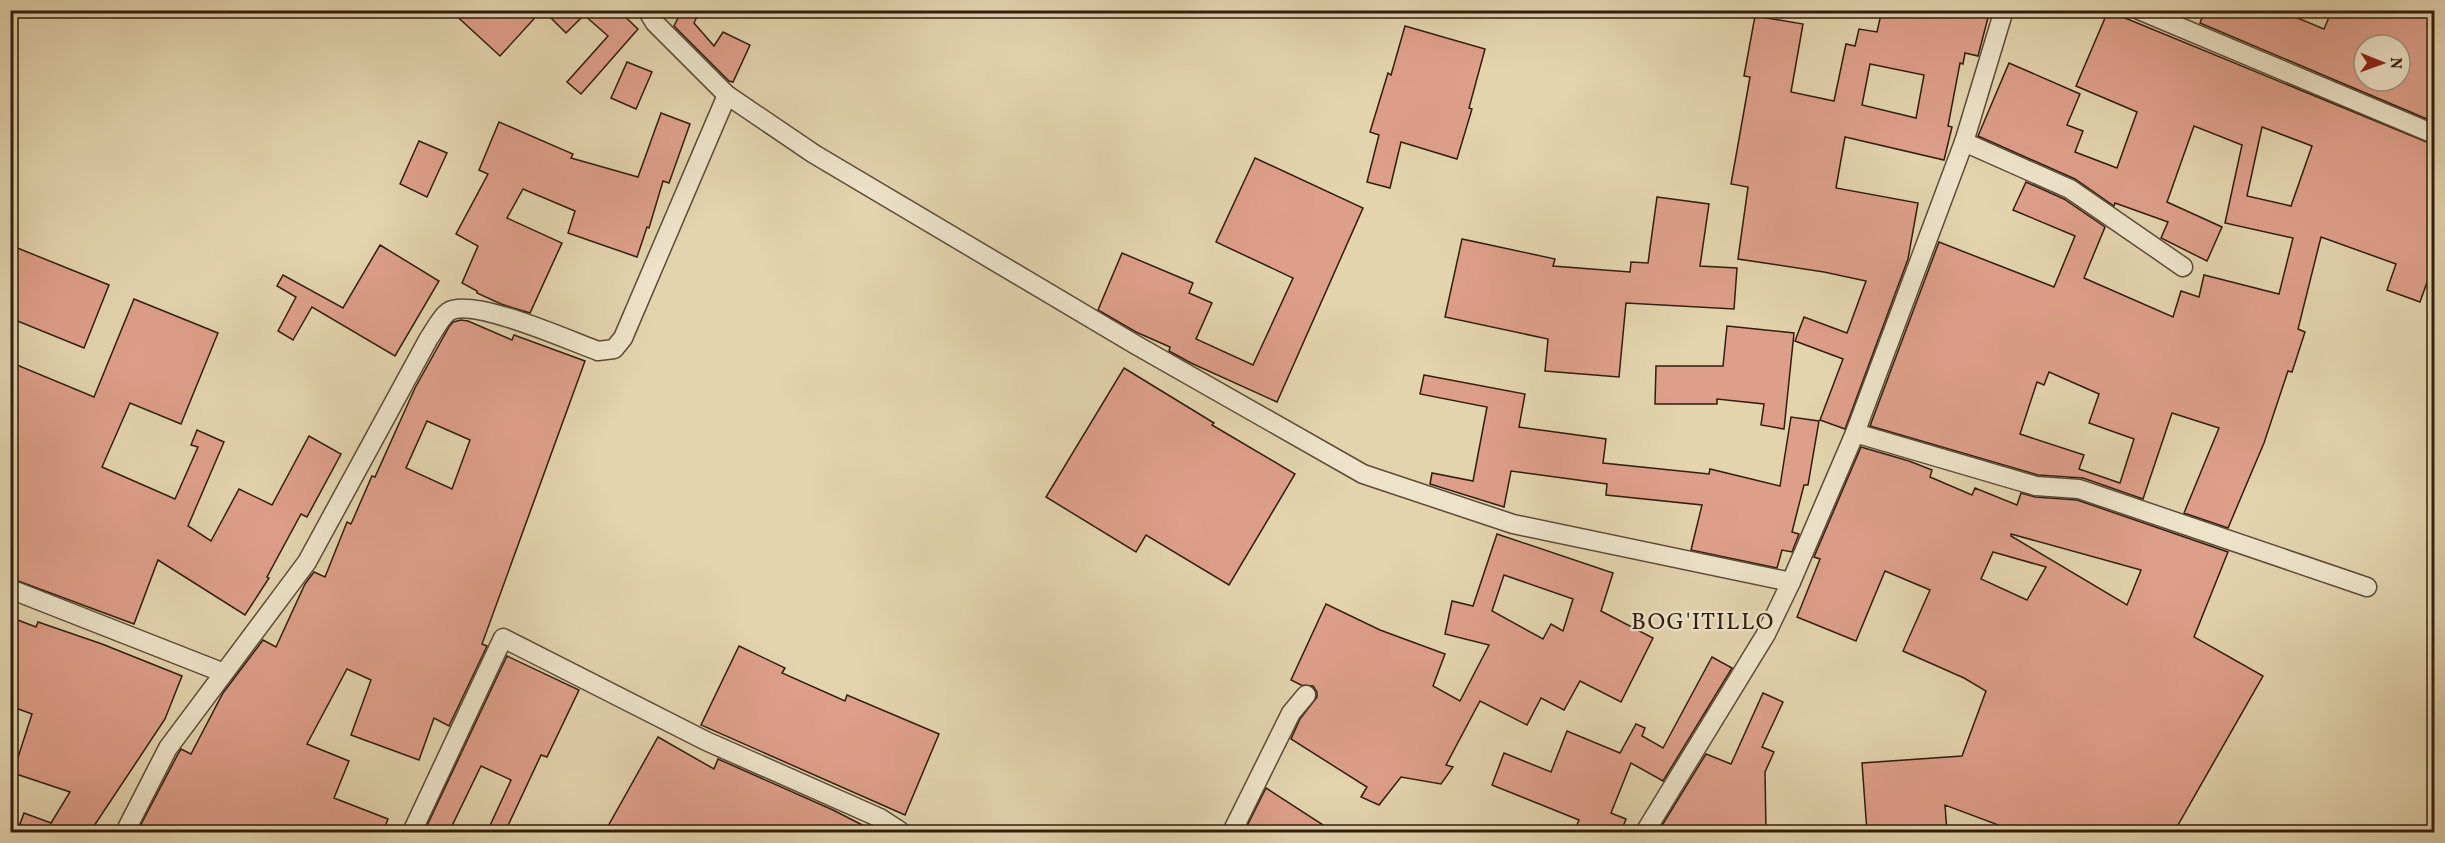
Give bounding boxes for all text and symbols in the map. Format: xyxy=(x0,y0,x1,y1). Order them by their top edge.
north arrow xyxy=(2352,33,2412,93)
text: N xyxy=(2384,57,2406,70)
district label: BOG'ITILLO xyxy=(1631,606,1775,640)

